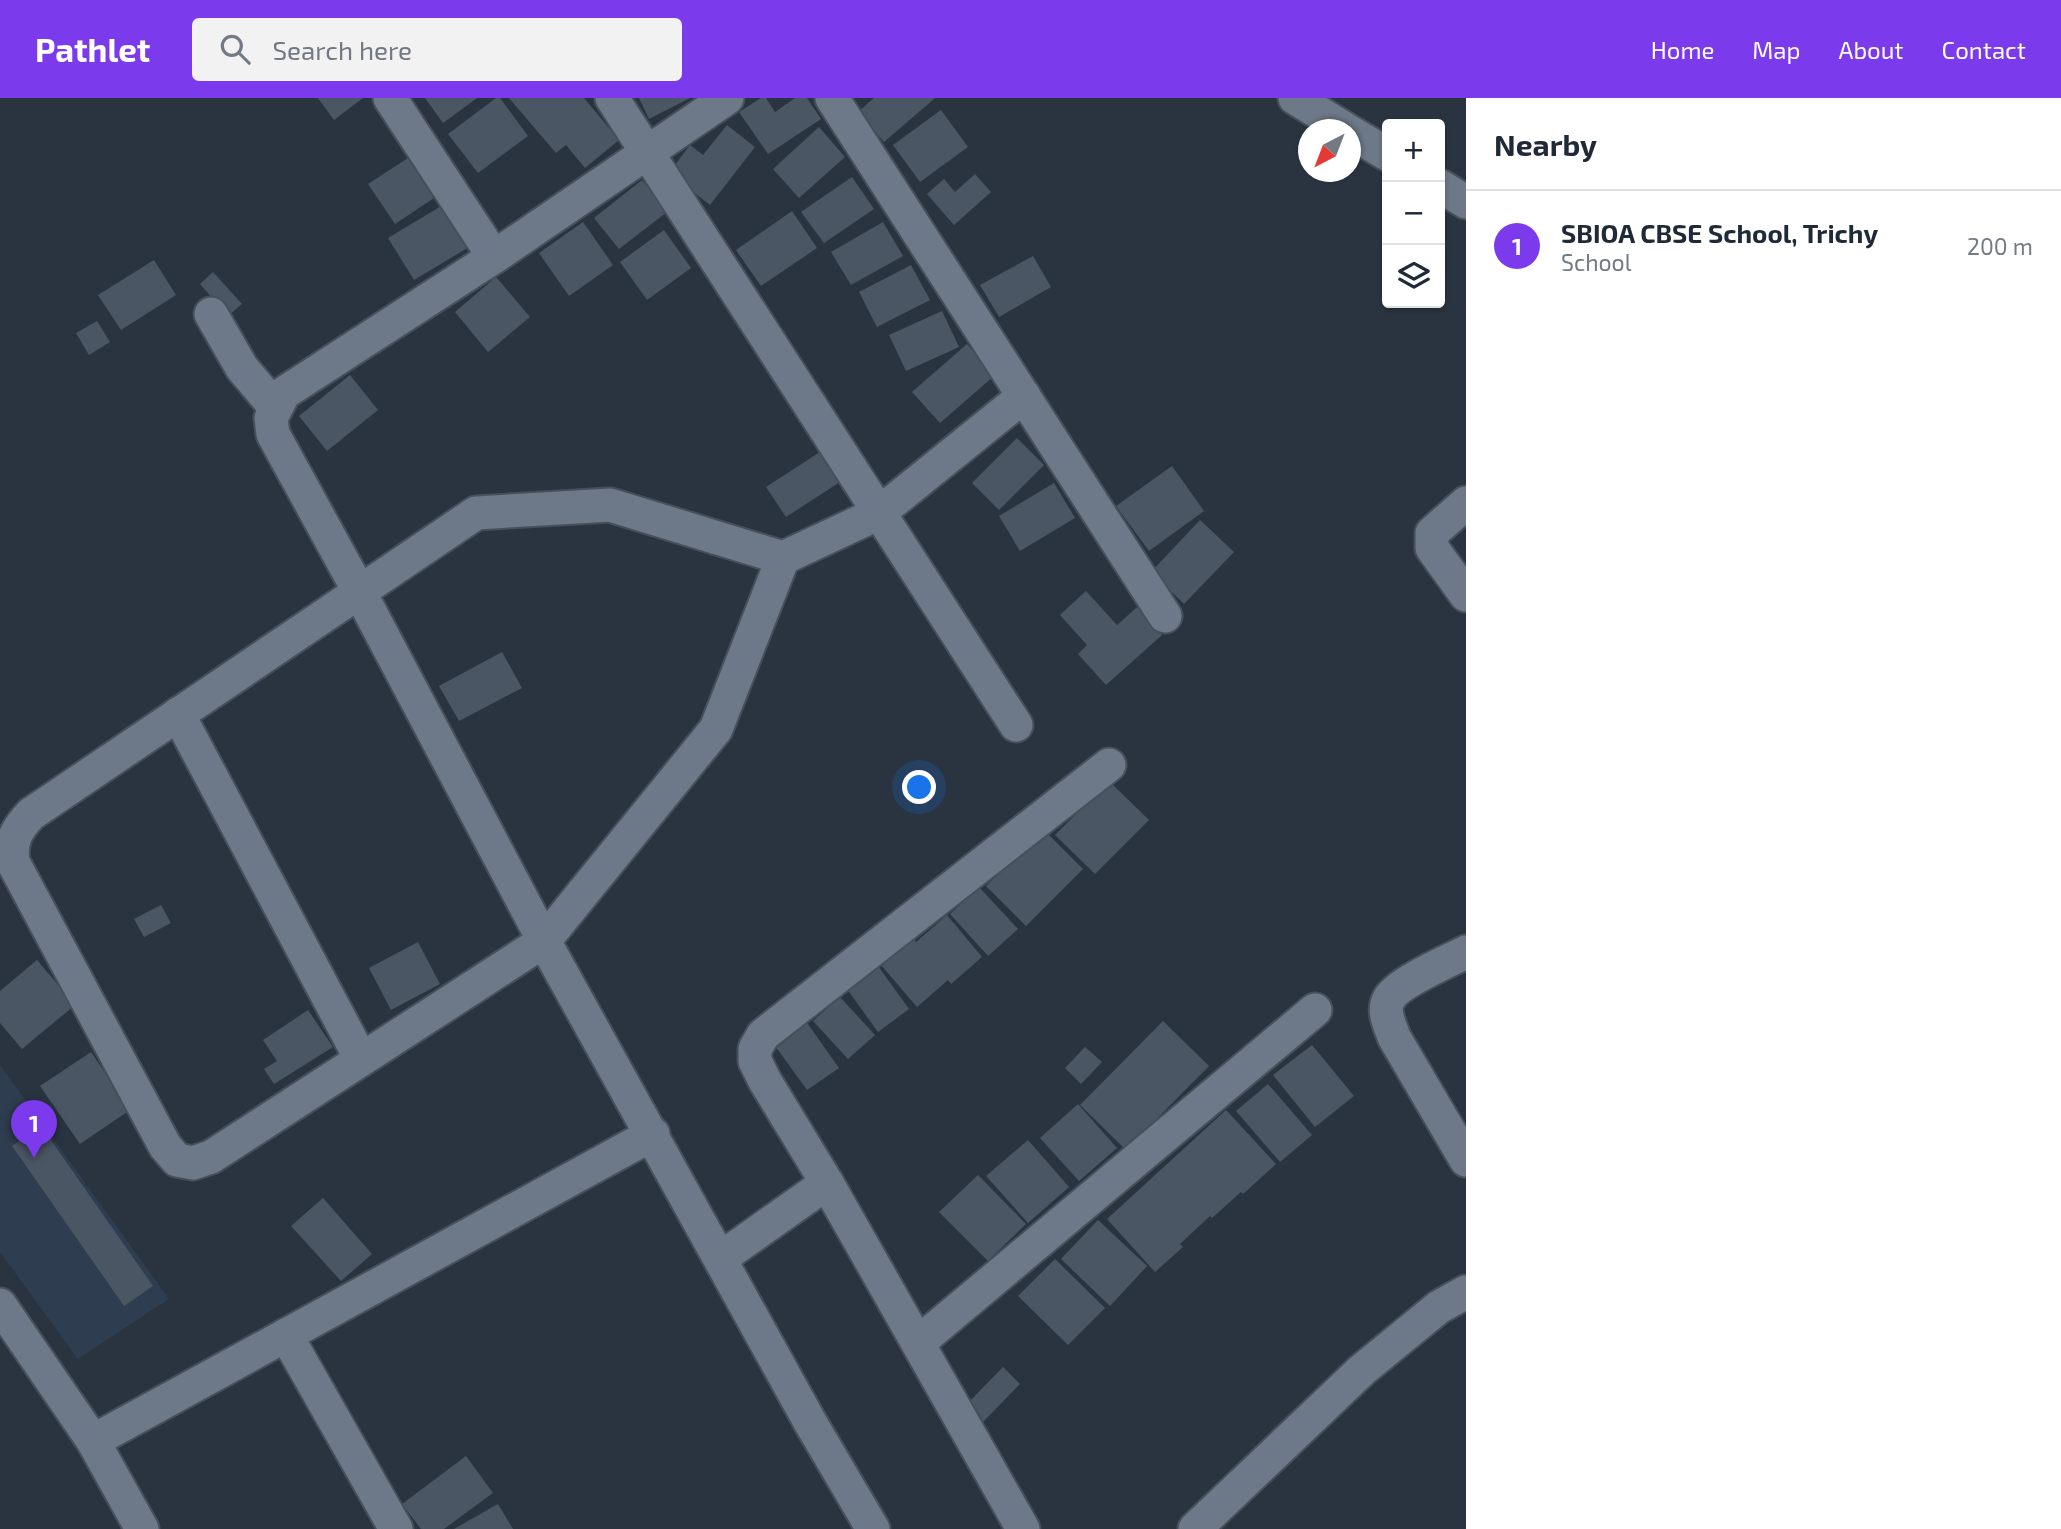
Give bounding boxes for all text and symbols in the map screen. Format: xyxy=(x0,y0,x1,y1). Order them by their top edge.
search box xyxy=(192,18,682,81)
text: Pathlet xyxy=(35,29,150,69)
icon: search xyxy=(216,30,254,68)
text: Search here xyxy=(272,34,412,65)
text: Home xyxy=(1651,35,1714,64)
text: Map xyxy=(1752,35,1800,64)
text: About xyxy=(1838,35,1904,64)
text: Contact xyxy=(1942,35,2026,64)
north arrow xyxy=(1298,119,1361,182)
map controls xyxy=(1382,119,1445,308)
button: + xyxy=(1382,119,1445,182)
text: Nearby xyxy=(1494,126,1597,162)
button: − xyxy=(1382,182,1445,245)
text: SBIOA CBSE School, Trichy xyxy=(1561,217,1878,248)
text: 1 xyxy=(1512,232,1522,260)
text: 200 m xyxy=(1967,232,2033,260)
button: layers xyxy=(1382,245,1445,308)
text: School xyxy=(1561,248,1631,276)
your location xyxy=(902,770,936,804)
pin: 1 xyxy=(11,1100,57,1158)

